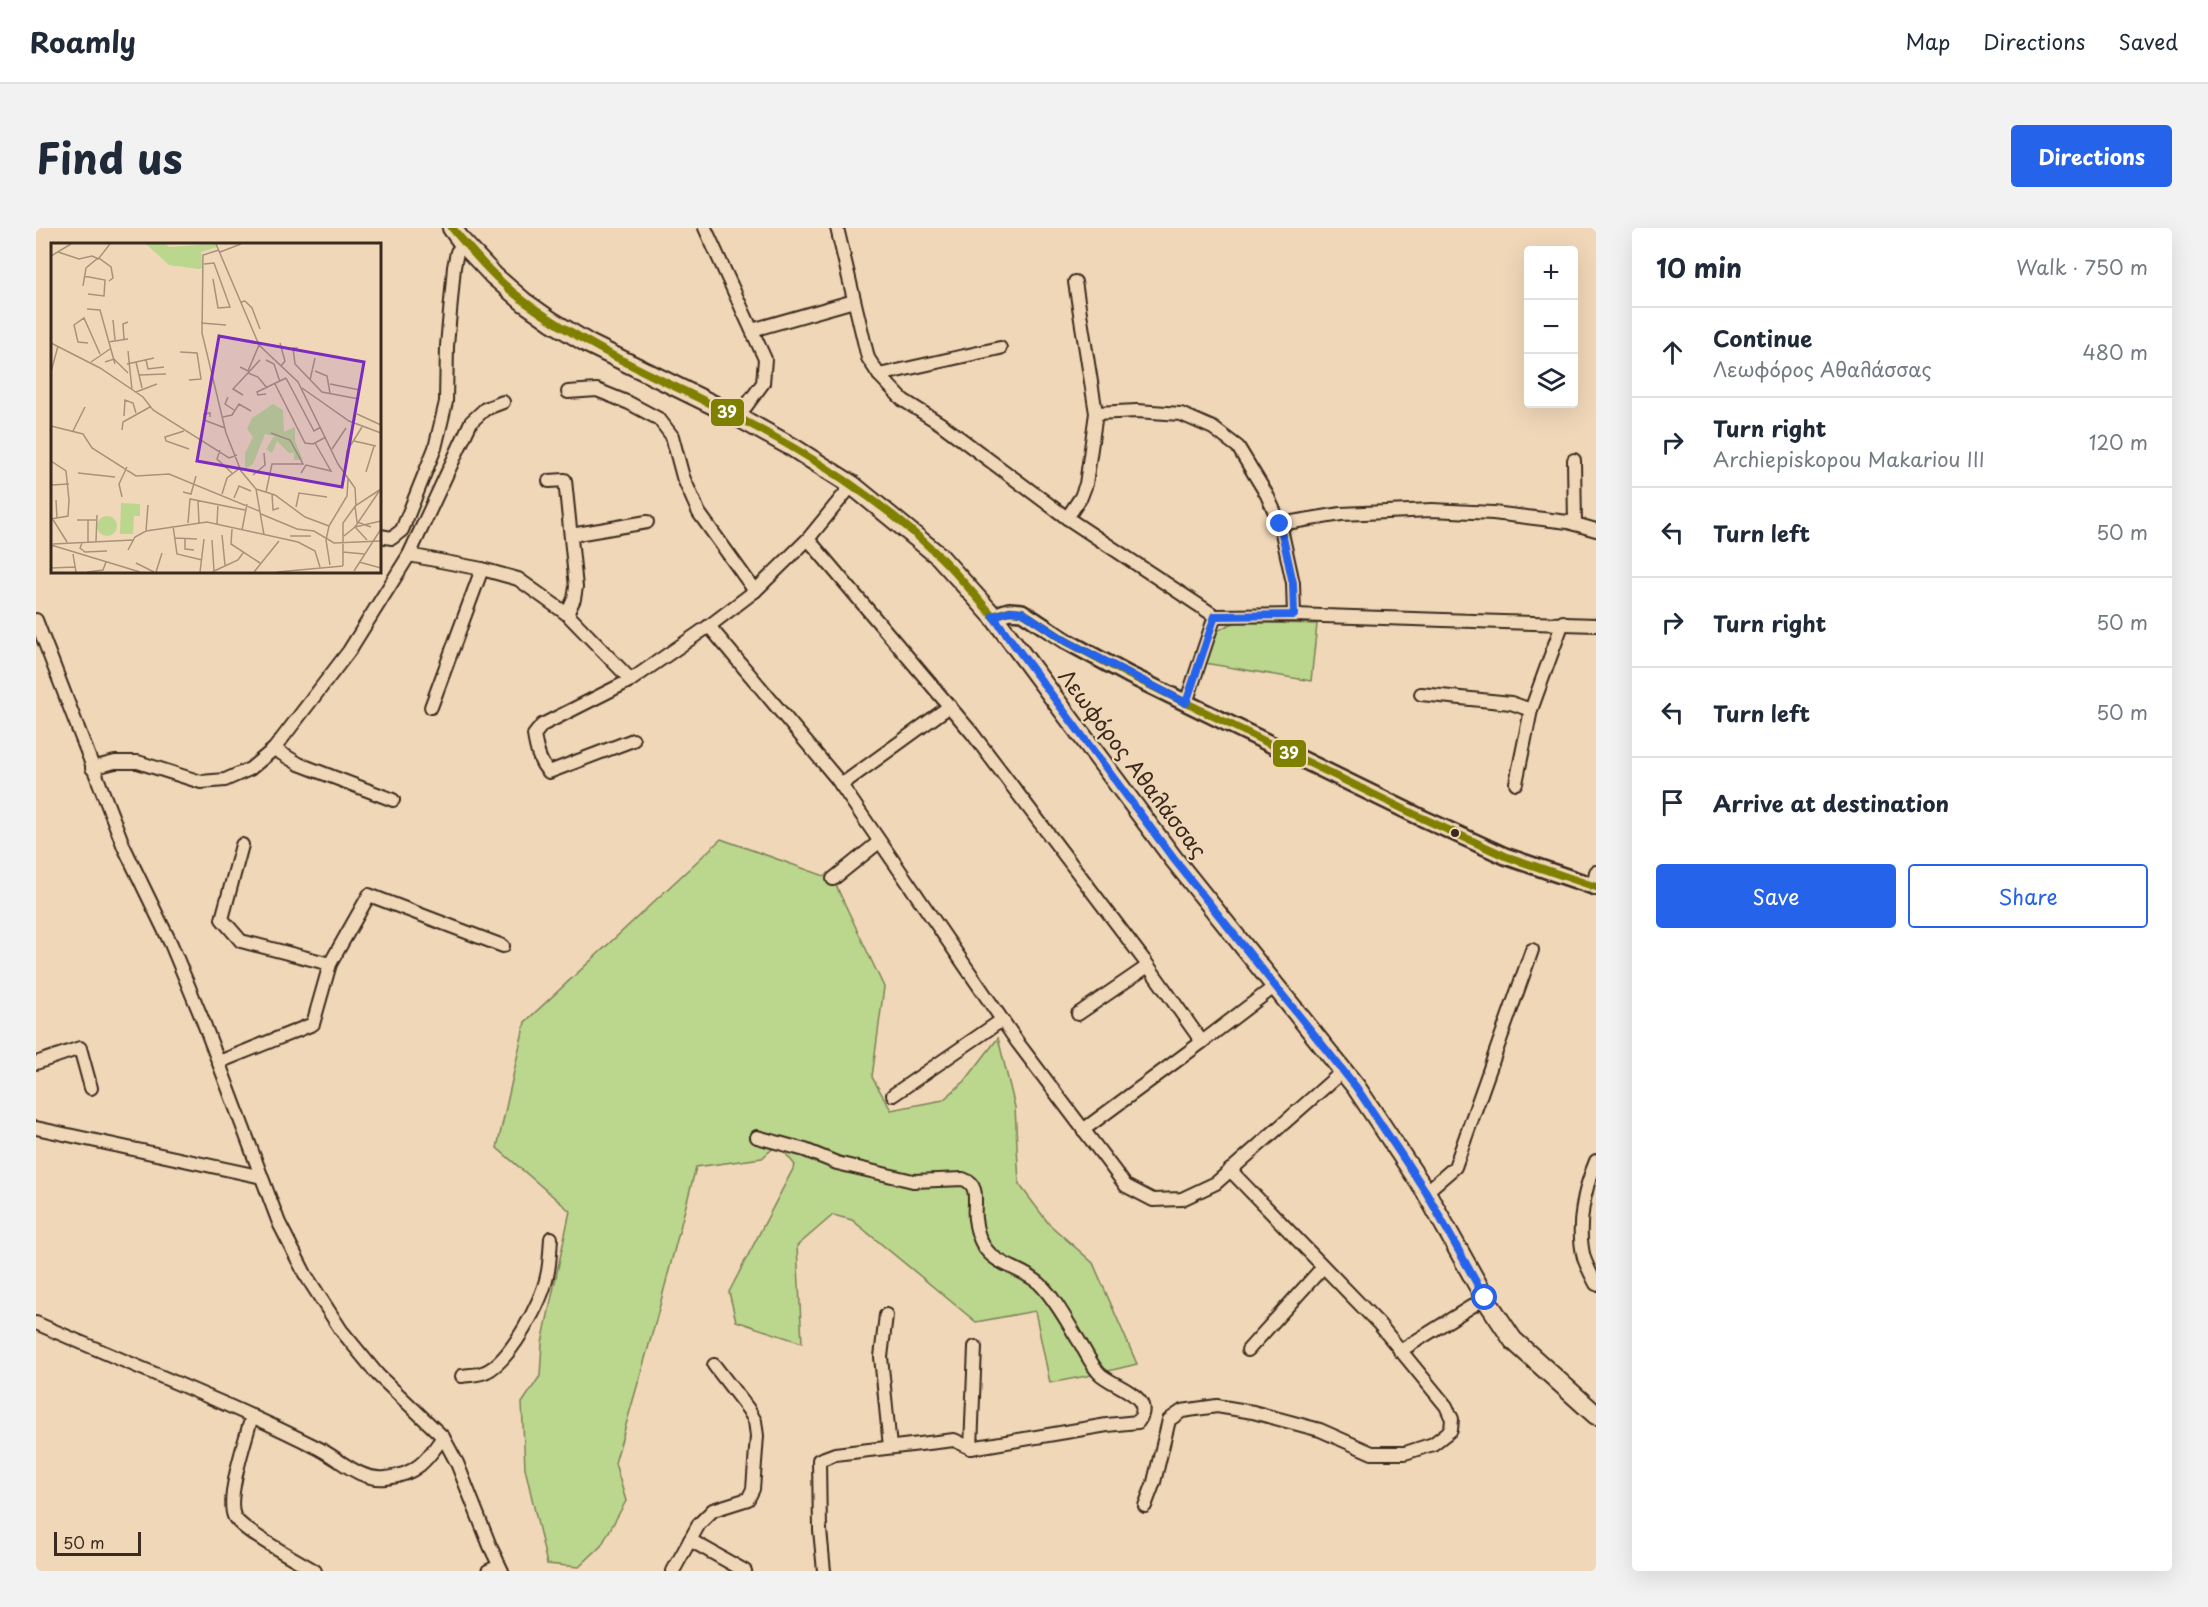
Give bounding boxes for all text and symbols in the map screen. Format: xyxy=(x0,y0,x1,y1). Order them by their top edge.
text: Roamly xyxy=(30,20,136,63)
text: Map xyxy=(1905,25,1950,57)
text: Directions xyxy=(1983,25,2085,57)
text: Saved xyxy=(2118,25,2178,57)
text: Find us xyxy=(36,125,183,188)
button: Directions xyxy=(2011,125,2172,187)
inset map xyxy=(51,243,381,573)
map controls xyxy=(1524,246,1578,408)
button: + xyxy=(1524,246,1578,300)
text: 10 min xyxy=(1656,248,1742,287)
text: Walk · 750 m xyxy=(2016,252,2148,282)
button: − xyxy=(1524,300,1578,354)
text: Continue xyxy=(1713,321,1812,354)
icon: ahead xyxy=(1656,336,1689,369)
text: 480 m xyxy=(2083,337,2148,367)
button: layers xyxy=(1524,354,1578,408)
text: Λεωφόρος Αθαλάσσας xyxy=(1713,354,1932,384)
line badge: 39 xyxy=(710,398,745,427)
text: 39 xyxy=(717,399,737,423)
text: Turn right xyxy=(1713,411,1826,444)
icon: right xyxy=(1656,426,1689,459)
text: 120 m xyxy=(2089,427,2148,457)
text: Archiepiskopou Makariou III xyxy=(1713,444,1985,474)
route end xyxy=(1266,510,1292,536)
icon: left xyxy=(1656,516,1689,549)
text: Turn left xyxy=(1713,516,1810,549)
text: 50 m xyxy=(2096,517,2148,547)
icon: right xyxy=(1656,606,1689,639)
text: Turn right xyxy=(1713,606,1826,639)
text: 50 m xyxy=(2096,607,2148,637)
street label: Λεωφόρος Αθαλάσσας xyxy=(1052,661,1215,864)
icon: left xyxy=(1656,696,1689,729)
text: Turn left xyxy=(1713,696,1810,729)
text: 50 m xyxy=(2096,697,2148,727)
line badge: 39 xyxy=(1272,739,1307,768)
text: 39 xyxy=(1279,740,1299,764)
icon: arrive xyxy=(1656,786,1689,819)
text: Arrive at destination xyxy=(1713,786,1949,819)
unlabelled marker xyxy=(1449,827,1461,839)
button: Save xyxy=(1656,864,1896,928)
button: Share xyxy=(1908,864,2148,928)
route start xyxy=(1471,1284,1497,1310)
scale bar xyxy=(54,1529,141,1556)
text: 50 m xyxy=(63,1530,104,1554)

